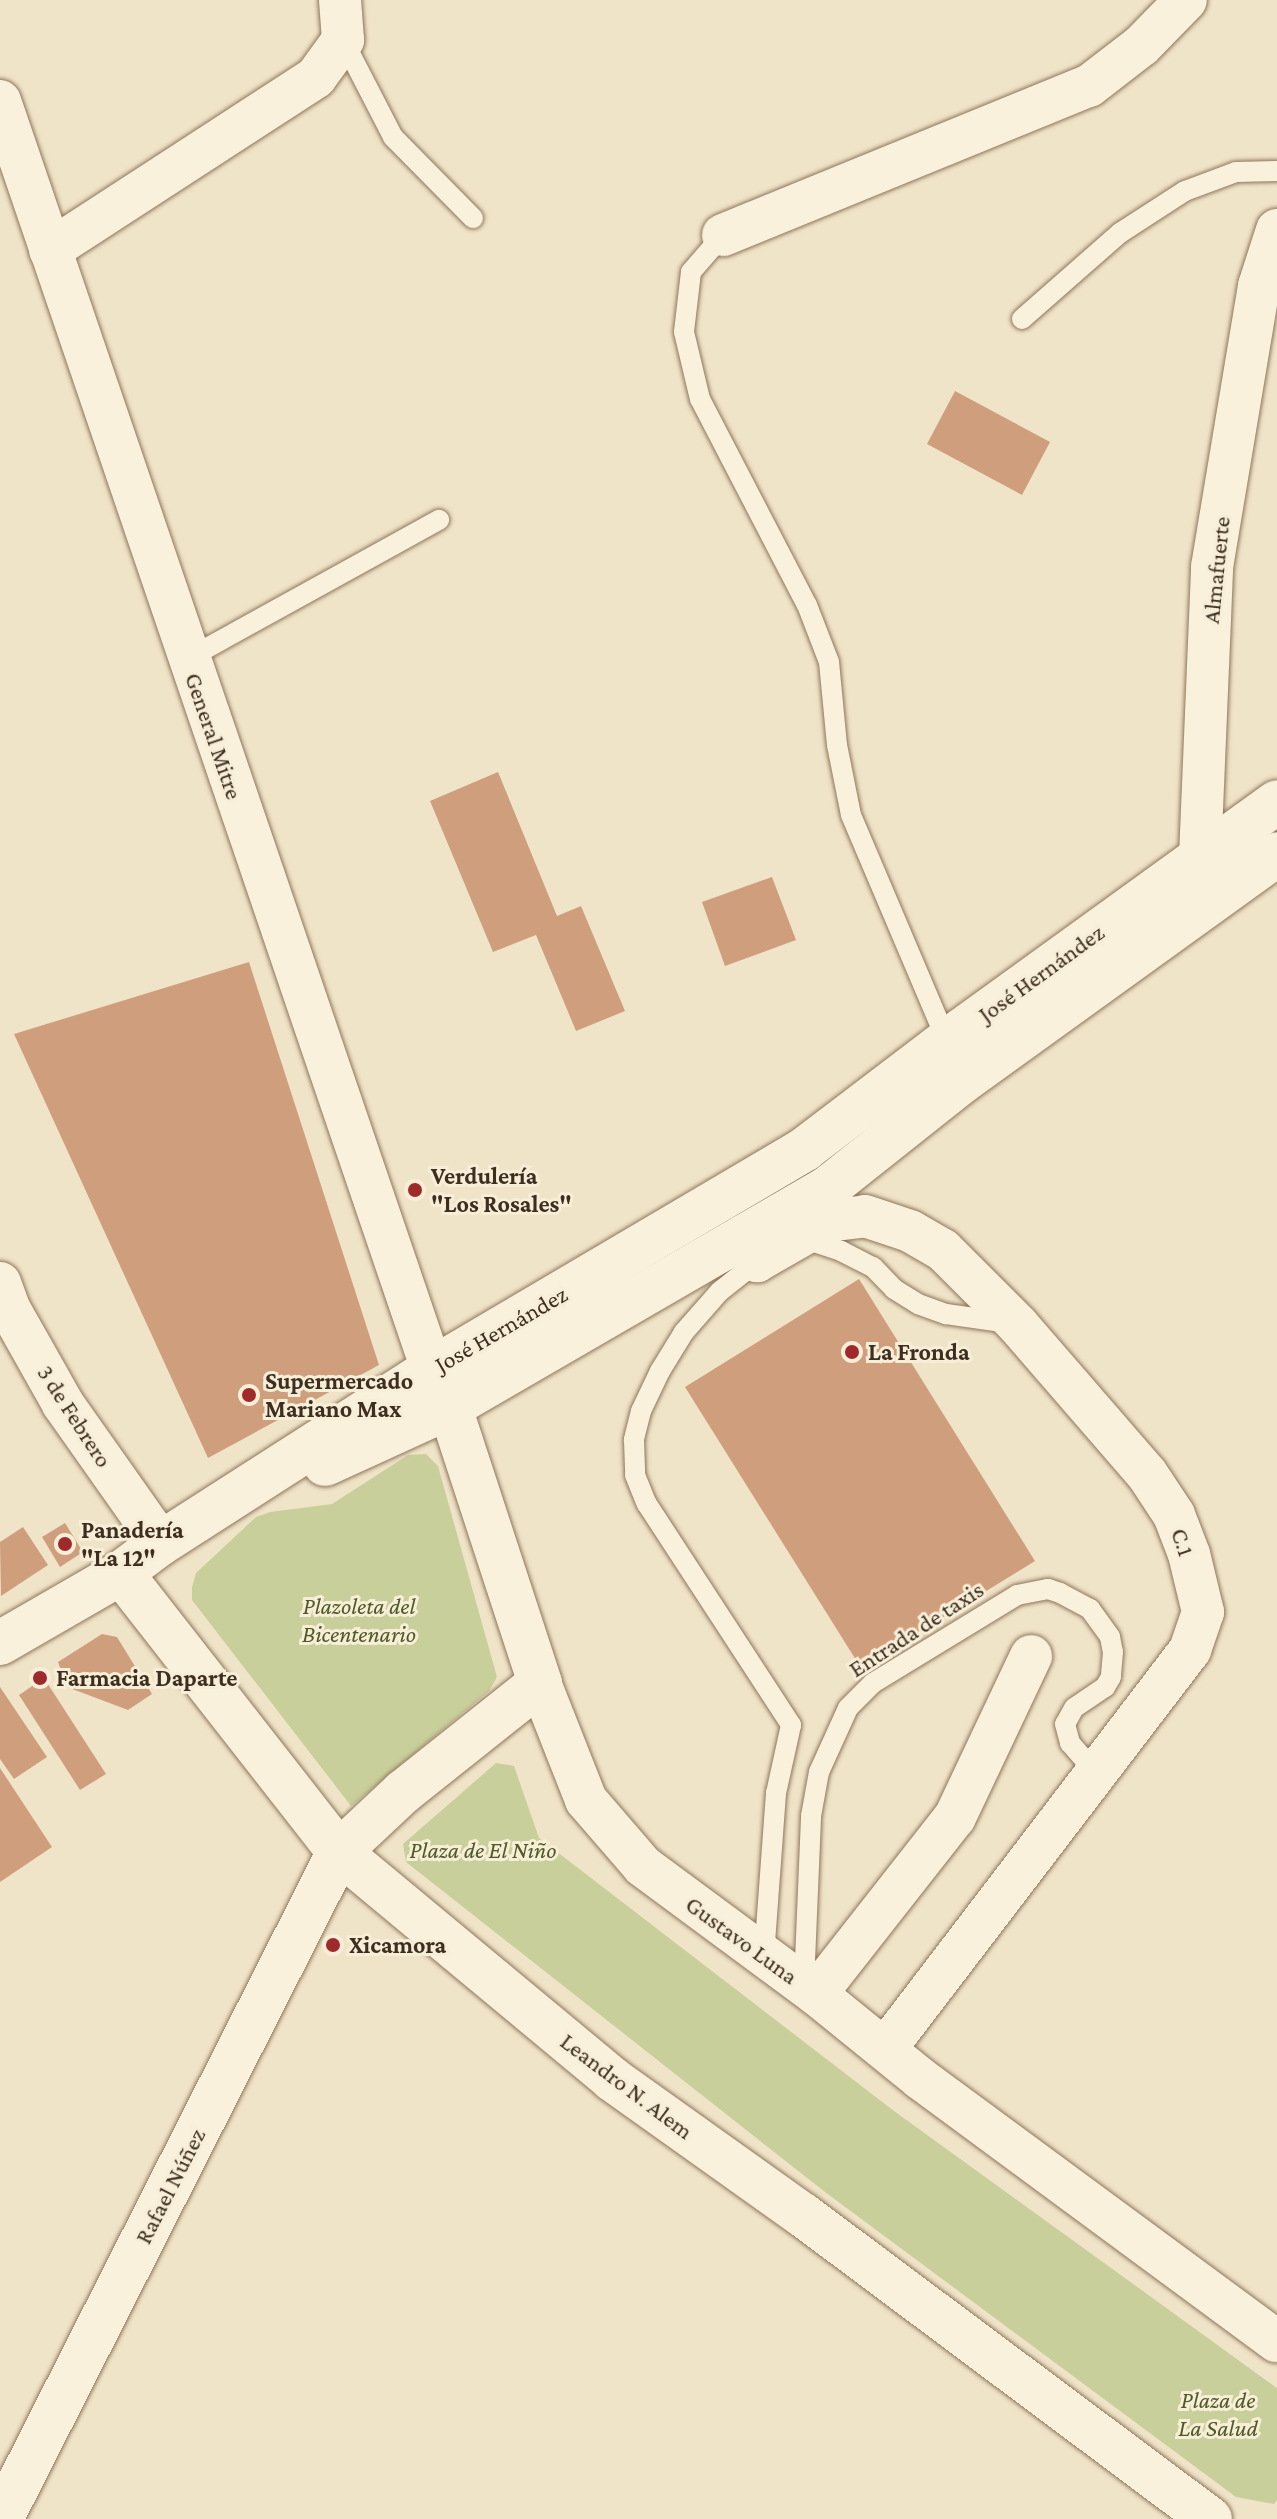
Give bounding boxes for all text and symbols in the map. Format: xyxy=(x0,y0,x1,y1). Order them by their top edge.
street label: Almafuerte xyxy=(1196,515,1236,625)
street label: General Mitre xyxy=(179,669,249,803)
street label: José Hernández xyxy=(972,918,1110,1028)
place label: Verdulería "Los Rosales" xyxy=(431,1162,572,1218)
marker: Verdulería "Los Rosales" xyxy=(406,1181,424,1199)
street label: José Hernández xyxy=(429,1279,573,1379)
place label: La Fronda xyxy=(868,1338,970,1366)
marker: La Fronda xyxy=(843,1343,861,1361)
street label: 3 de Febrero xyxy=(31,1359,119,1473)
place label: Supermercado Mariano Max xyxy=(265,1367,413,1423)
marker: Supermercado Mariano Max xyxy=(240,1386,258,1404)
place label: Panadería "La 12" xyxy=(81,1516,184,1572)
street label: C.1 xyxy=(1165,1524,1201,1560)
marker: Panadería "La 12" xyxy=(56,1535,74,1553)
street label: Entrada de taxis xyxy=(843,1575,989,1683)
park label: Plazoleta del Bicentenario xyxy=(302,1592,416,1648)
place label: Farmacia Daparte xyxy=(56,1664,237,1692)
marker: Farmacia Daparte xyxy=(31,1669,49,1687)
park label: Plaza de El Niño xyxy=(410,1836,556,1864)
street label: Gustavo Luna xyxy=(680,1890,804,1990)
place label: Xicamora xyxy=(349,1931,446,1959)
marker: Xicamora xyxy=(324,1936,342,1954)
street label: Leandro N. Alem xyxy=(555,2027,699,2145)
street label: Rafael Núñez xyxy=(129,2123,211,2249)
park label: Plaza de La Salud xyxy=(1178,2386,1258,2442)

